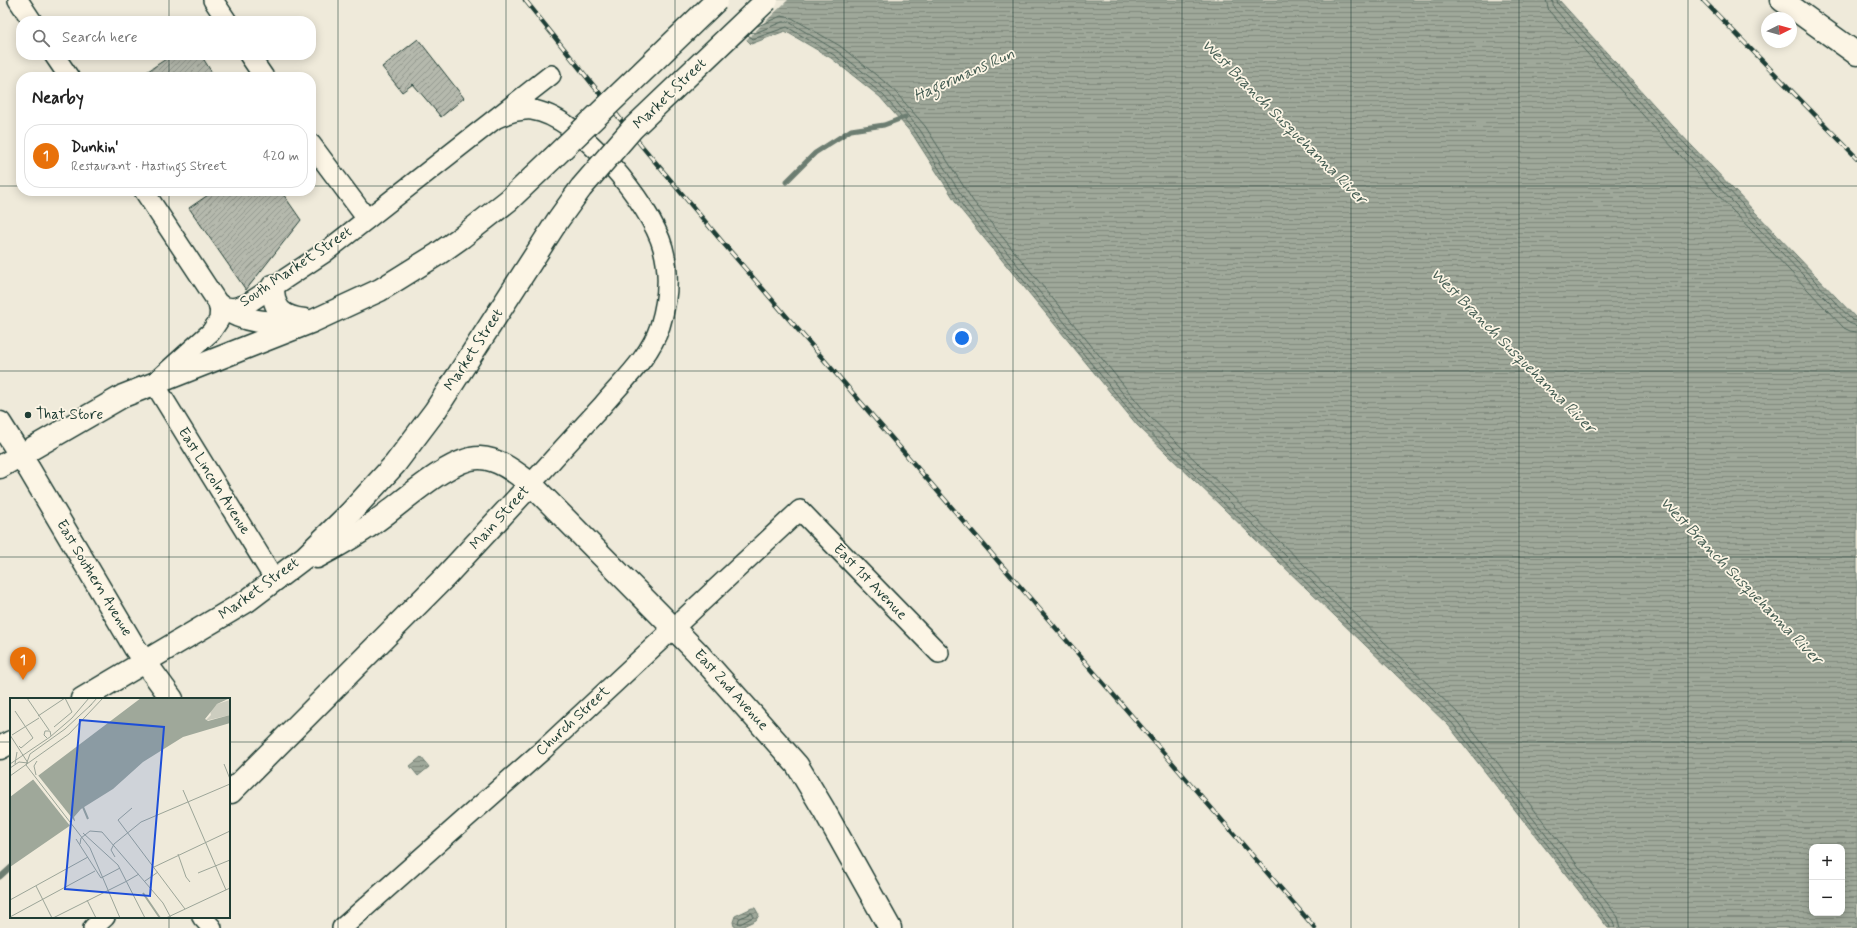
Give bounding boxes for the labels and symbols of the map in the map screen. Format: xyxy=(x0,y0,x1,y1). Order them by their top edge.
north arrow xyxy=(1761,12,1797,48)
water label: West Branch Susquehanna River xyxy=(1197,35,1373,211)
water label: Hagermans Run xyxy=(910,43,1019,109)
street label: Market Street xyxy=(629,54,711,134)
street label: South Market Street xyxy=(236,222,356,312)
water label: West Branch Susquehanna River xyxy=(1426,264,1602,440)
street label: Market Street xyxy=(440,305,508,395)
your location xyxy=(952,328,972,348)
place label: That Store xyxy=(36,405,103,425)
marker: That Store xyxy=(23,410,33,420)
street label: East Lincoln Avenue xyxy=(173,424,255,538)
street label: Main Street xyxy=(466,481,534,555)
water label: West Branch Susquehanna River xyxy=(1655,493,1829,671)
street label: East Southern Avenue xyxy=(51,516,137,640)
street label: East 1st Avenue xyxy=(829,540,911,624)
street label: Market Street xyxy=(215,553,303,625)
street label: East 2nd Avenue xyxy=(689,645,773,735)
pin: 1 xyxy=(10,647,36,680)
street label: Church Street xyxy=(532,681,614,761)
inset map xyxy=(10,698,230,918)

